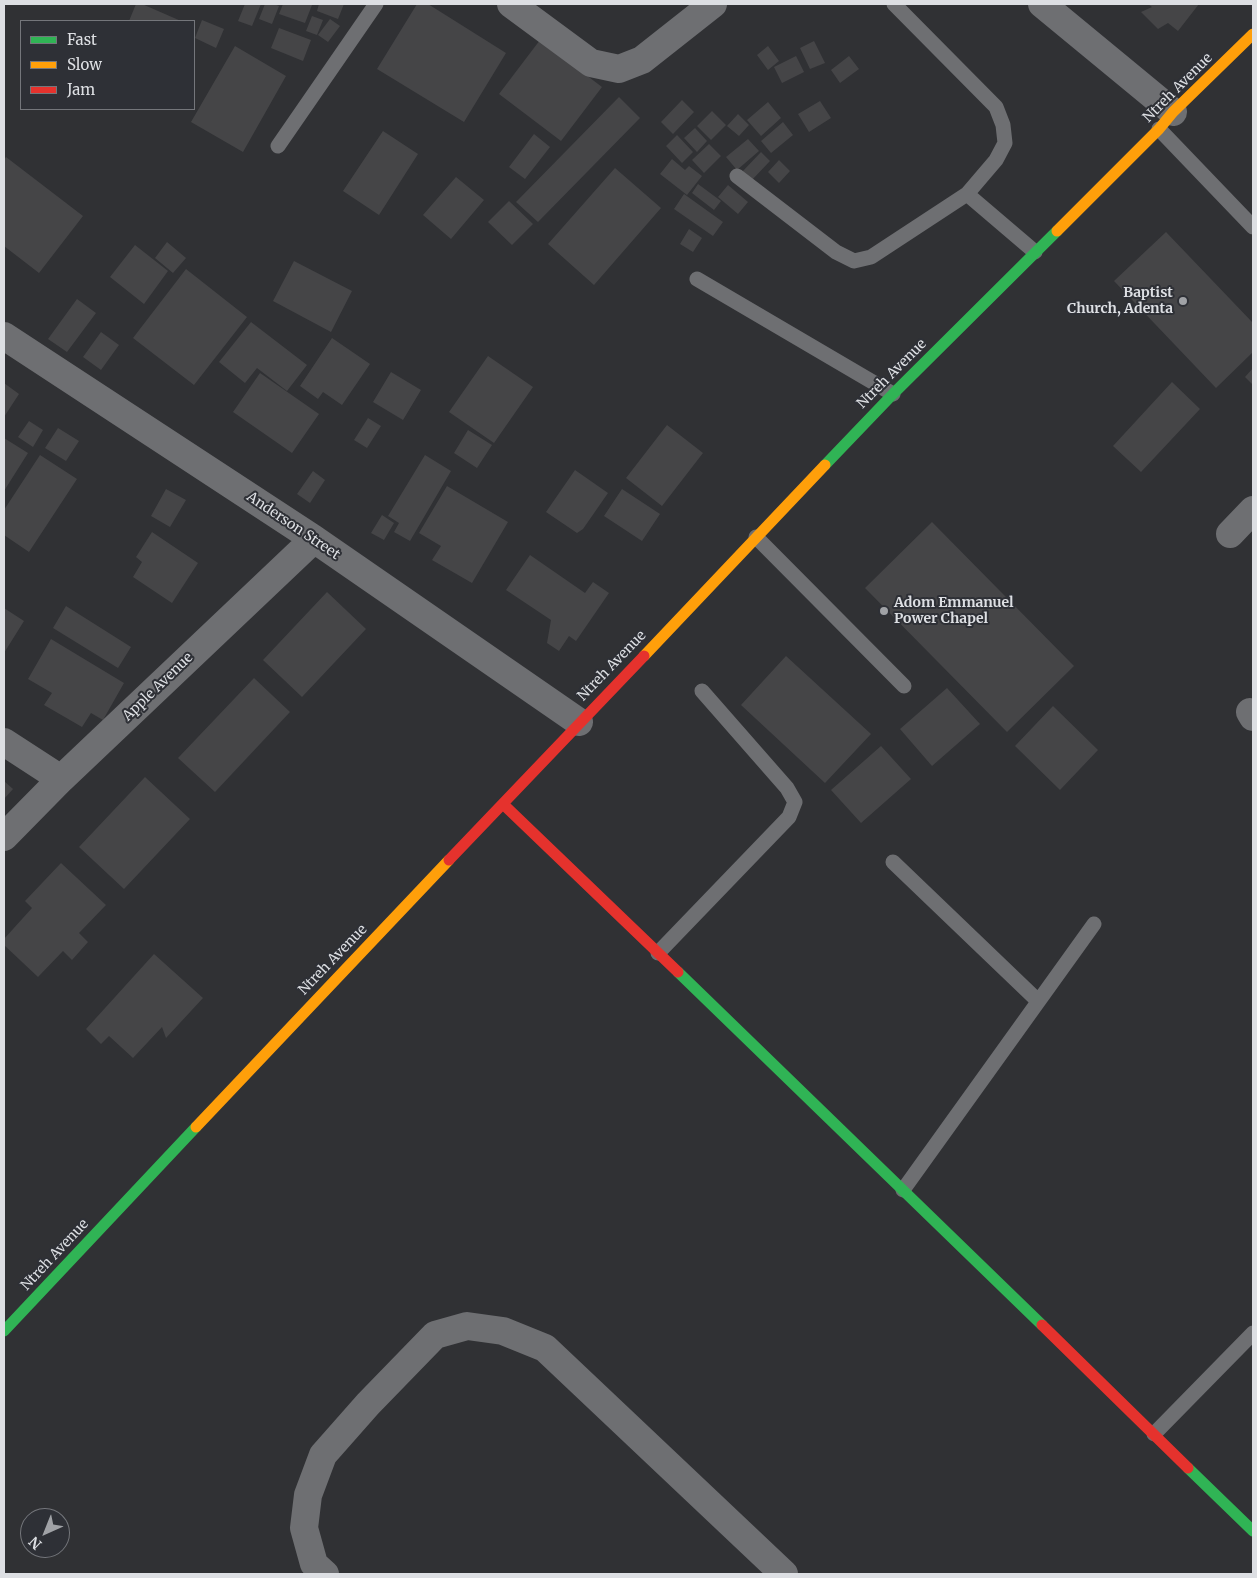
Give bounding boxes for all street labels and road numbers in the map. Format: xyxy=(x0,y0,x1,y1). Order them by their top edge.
street label: Ntreh Avenue xyxy=(1140,50,1216,126)
street label: Ntreh Avenue xyxy=(854,336,930,412)
street label: Anderson Street xyxy=(243,489,343,563)
street label: Ntreh Avenue xyxy=(574,627,650,705)
street label: Apple Avenue xyxy=(119,649,197,725)
street label: Ntreh Avenue xyxy=(295,921,371,999)
street label: Ntreh Avenue xyxy=(18,1216,92,1294)

